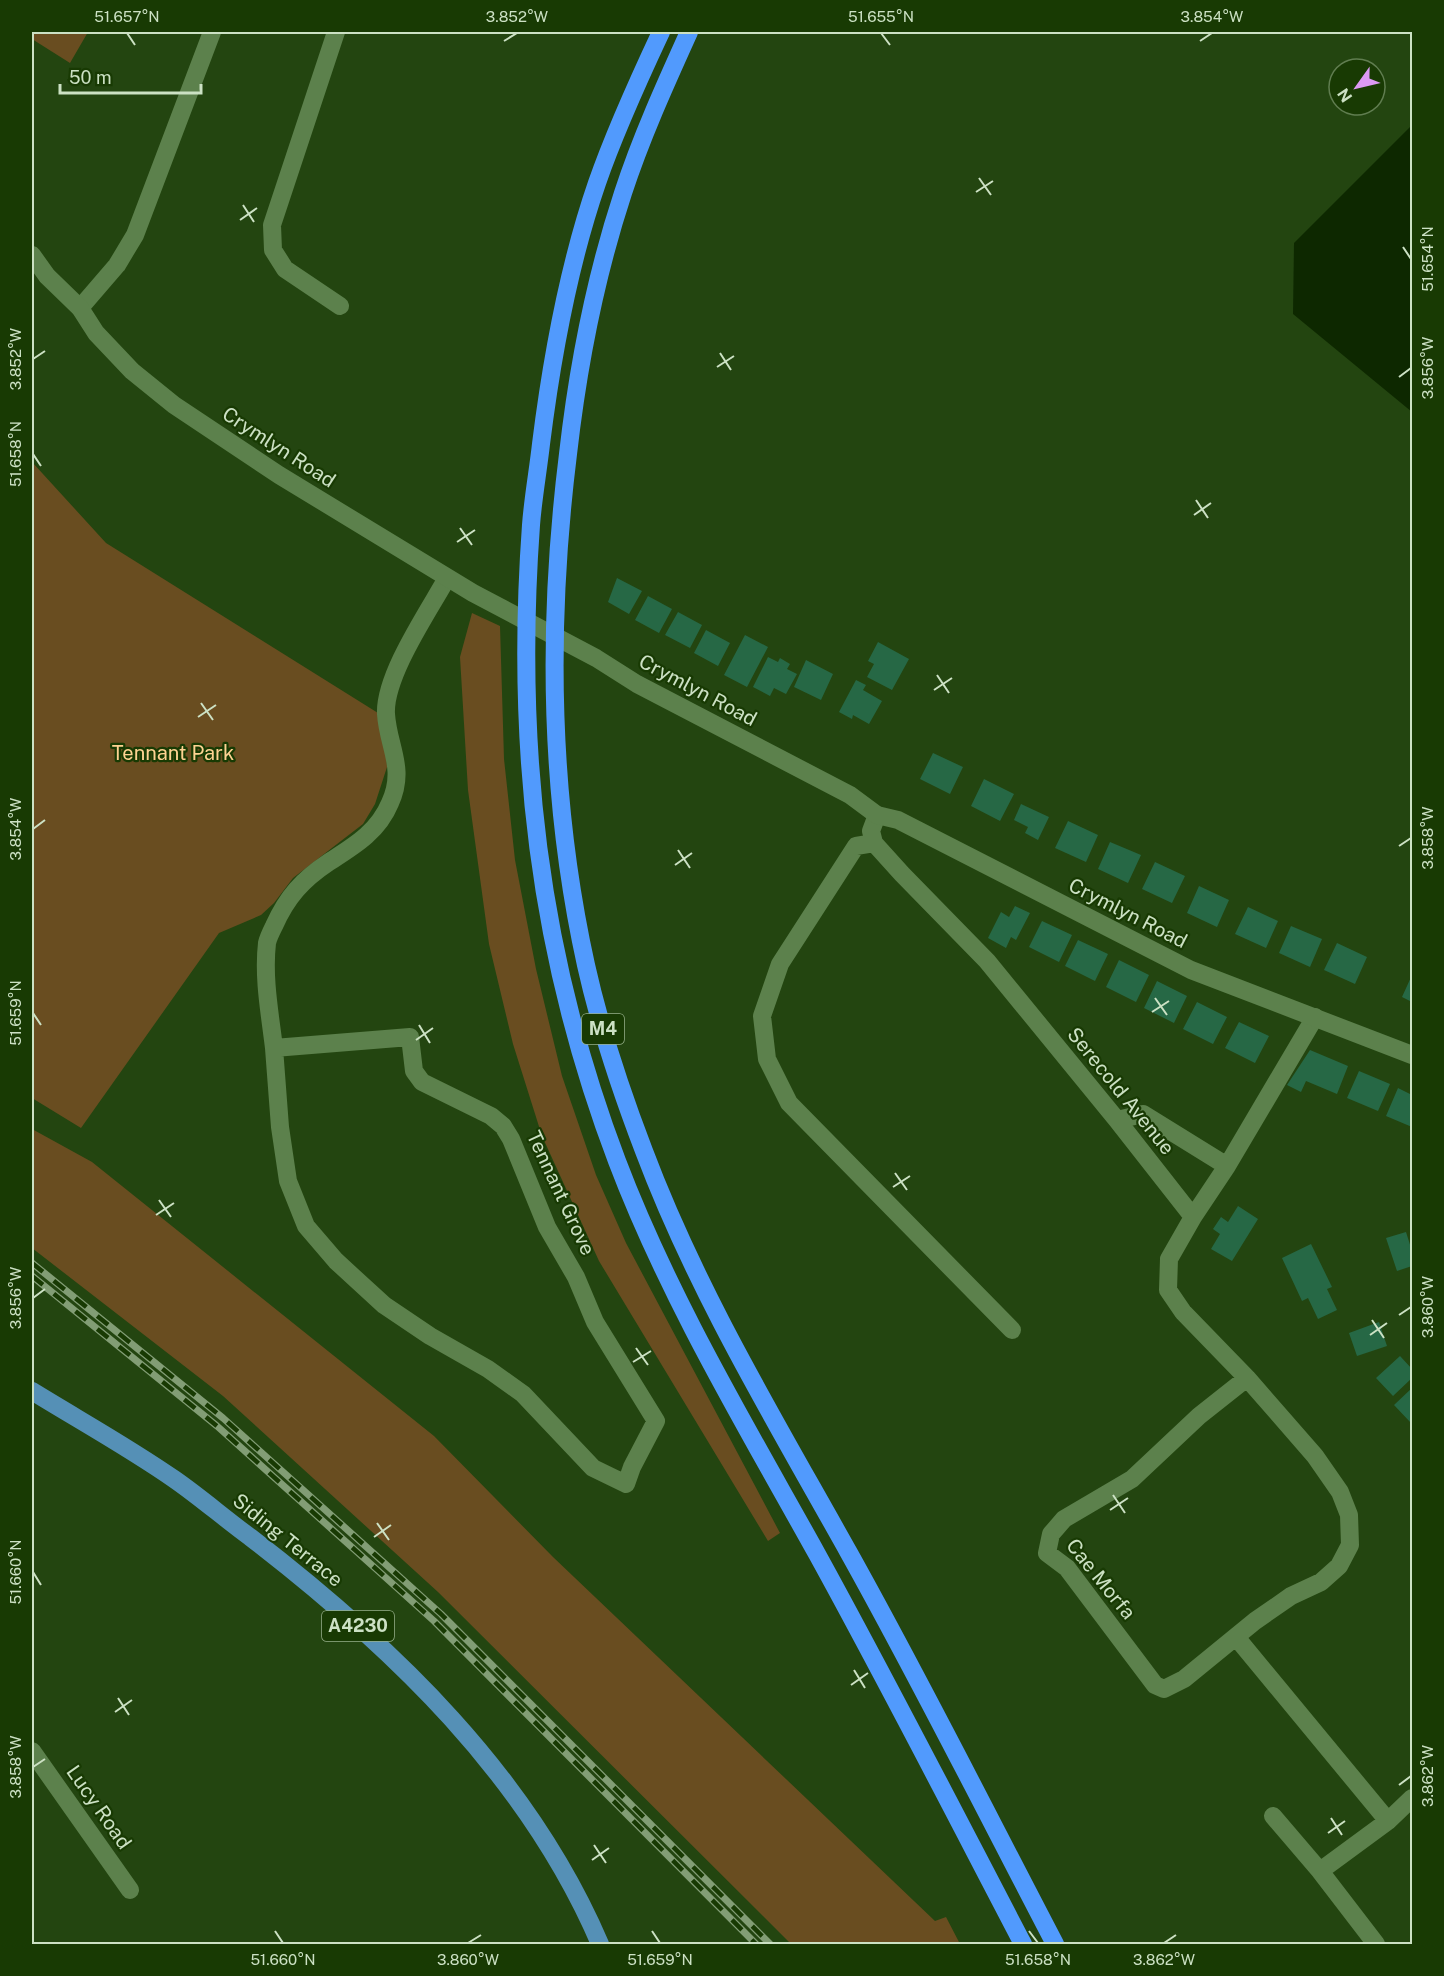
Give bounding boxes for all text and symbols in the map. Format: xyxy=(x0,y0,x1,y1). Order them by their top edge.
text: 51.657°N xyxy=(94,8,160,25)
text: 3.852°W xyxy=(486,8,548,25)
text: 51.655°N xyxy=(848,8,914,25)
text: 3.854°W xyxy=(1181,8,1243,25)
scale bar xyxy=(60,57,201,95)
north arrow xyxy=(1327,57,1387,117)
text: 50 m xyxy=(69,67,112,88)
text: N xyxy=(1334,85,1356,106)
text: 51.654°N xyxy=(1419,226,1436,292)
text: 3.852°W xyxy=(7,328,24,390)
text: 3.856°W xyxy=(1419,337,1436,399)
street label: Crymlyn Road xyxy=(218,402,340,492)
text: 51.658°N xyxy=(7,421,24,487)
street label: Crymlyn Road xyxy=(635,649,761,731)
park label: Tennant Park xyxy=(112,741,234,765)
text: 3.854°W xyxy=(7,798,24,860)
text: 3.858°W xyxy=(1419,806,1436,870)
street label: Crymlyn Road xyxy=(1065,873,1191,953)
text: 51.659°N xyxy=(7,980,24,1046)
road number: M4 xyxy=(582,1014,624,1044)
street label: Serecold Avenue xyxy=(1062,1022,1180,1160)
street label: Tennant Grove xyxy=(522,1127,600,1259)
text: 3.856°W xyxy=(7,1267,24,1329)
text: 3.860°W xyxy=(1419,1276,1436,1338)
street label: Siding Terrace xyxy=(228,1488,348,1592)
street label: Cae Morfa xyxy=(1061,1534,1141,1624)
text: 51.660°N xyxy=(7,1539,24,1605)
road number: A4230 xyxy=(322,1611,394,1641)
text: 3.858°W xyxy=(7,1735,24,1799)
text: 3.862°W xyxy=(1419,1745,1436,1807)
street label: Lucy Road xyxy=(61,1760,137,1854)
text: 51.660°N xyxy=(250,1951,316,1968)
text: 3.860°W xyxy=(437,1951,499,1968)
text: 51.659°N xyxy=(627,1951,693,1968)
text: 51.658°N xyxy=(1005,1951,1071,1968)
text: 3.862°W xyxy=(1133,1951,1195,1968)

